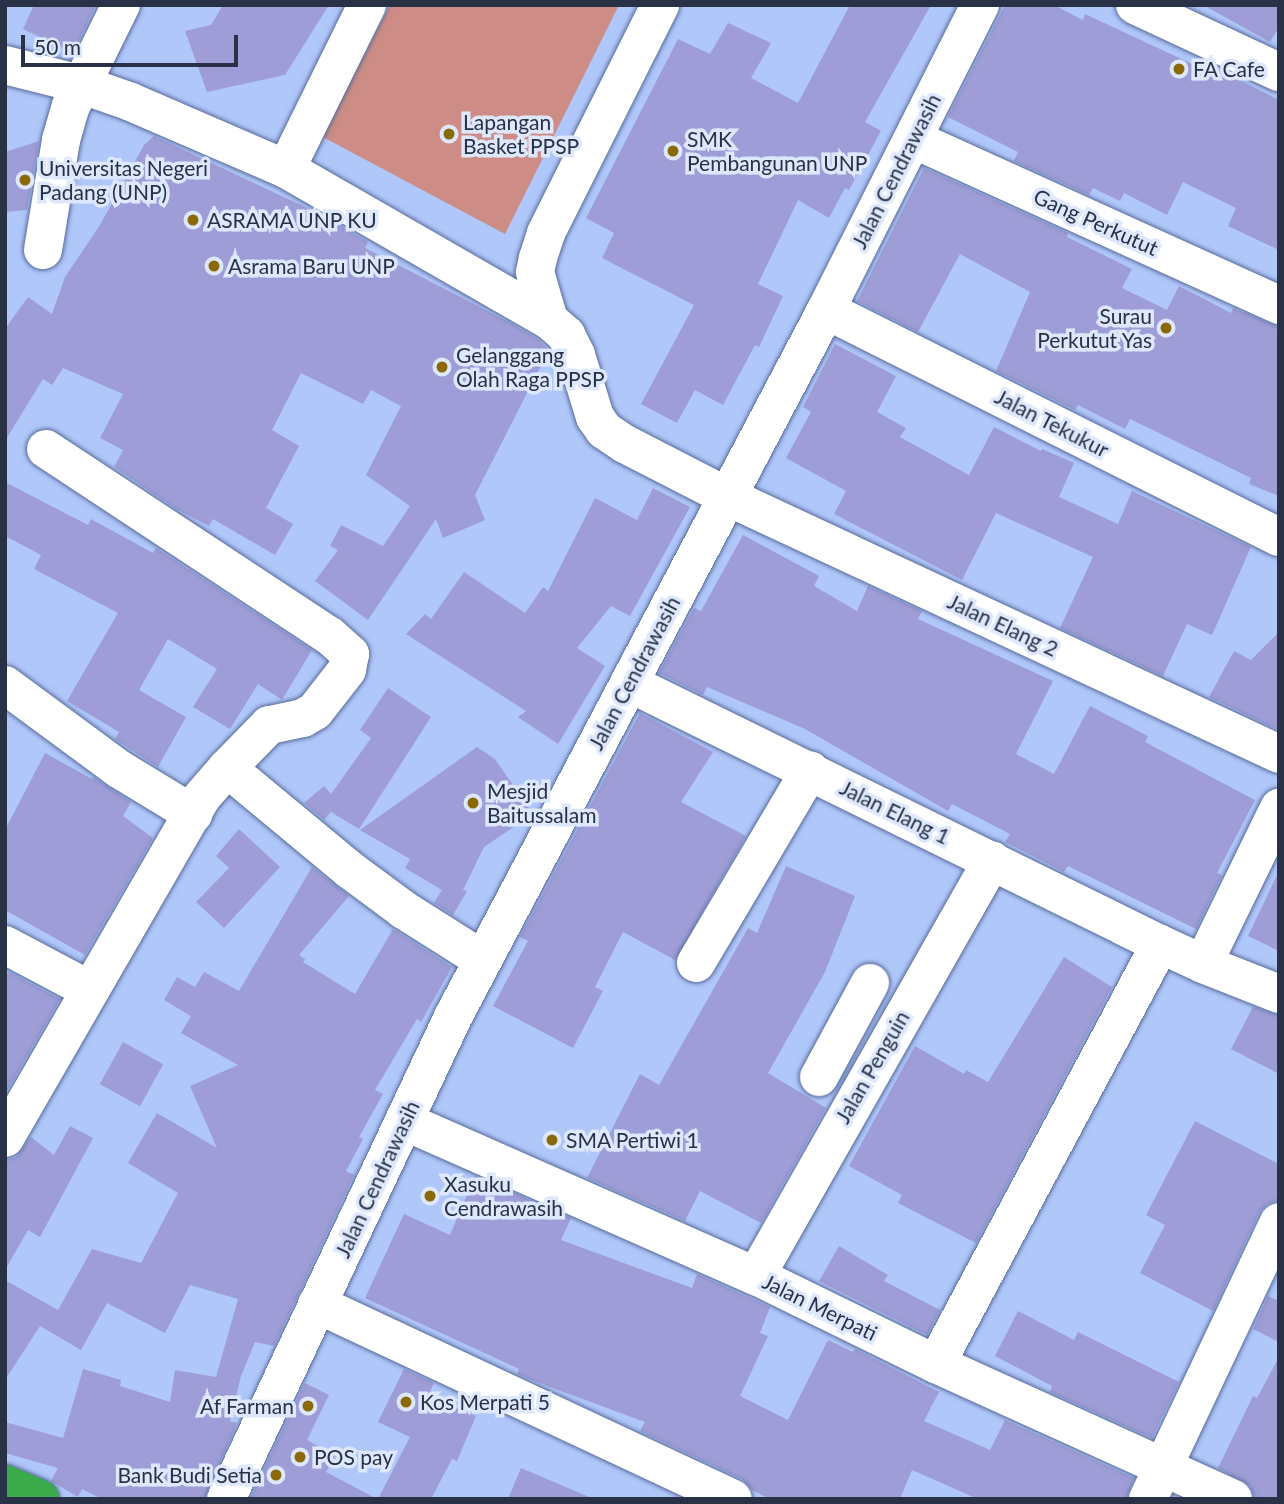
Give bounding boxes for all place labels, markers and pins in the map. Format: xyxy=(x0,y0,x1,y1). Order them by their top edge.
place label: FA Cafe xyxy=(1193,56,1266,82)
marker: FA Cafe xyxy=(1171,61,1187,77)
place label: Lapangan Basket PPSP xyxy=(463,109,579,159)
marker: Lapangan Basket PPSP xyxy=(441,126,457,142)
place label: SMK Pembangunan UNP xyxy=(687,126,867,176)
marker: SMK Pembangunan UNP xyxy=(665,143,681,159)
place label: Universitas Negeri Padang (UNP) xyxy=(39,155,208,205)
marker: Universitas Negeri Padang (UNP) xyxy=(17,172,33,188)
place label: ASRAMA UNP KU xyxy=(207,207,378,233)
marker: ASRAMA UNP KU xyxy=(185,212,201,228)
place label: Asrama Baru UNP xyxy=(228,253,395,279)
marker: Asrama Baru UNP xyxy=(206,258,222,274)
place label: Surau Perkutut Yas xyxy=(1036,303,1152,353)
marker: Surau Perkutut Yas xyxy=(1158,320,1174,336)
place label: Gelanggang Olah Raga PPSP xyxy=(456,342,604,392)
marker: Gelanggang Olah Raga PPSP xyxy=(434,359,450,375)
place label: Mesjid Baitussalam xyxy=(487,778,596,828)
marker: Mesjid Baitussalam xyxy=(465,795,481,811)
place label: SMA Pertiwi 1 xyxy=(566,1127,699,1153)
marker: SMA Pertiwi 1 xyxy=(544,1132,560,1148)
place label: Xasuku Cendrawasih xyxy=(444,1171,563,1221)
marker: Xasuku Cendrawasih xyxy=(422,1188,438,1204)
place label: Kos Merpati 5 xyxy=(420,1389,550,1415)
place label: Af Farman xyxy=(200,1393,294,1419)
marker: Kos Merpati 5 xyxy=(398,1394,414,1410)
marker: Af Farman xyxy=(300,1398,316,1414)
place label: POS pay xyxy=(314,1444,393,1470)
marker: POS pay xyxy=(292,1449,308,1465)
place label: Bank Budi Setia xyxy=(117,1462,262,1488)
marker: Bank Budi Setia xyxy=(268,1467,284,1483)

